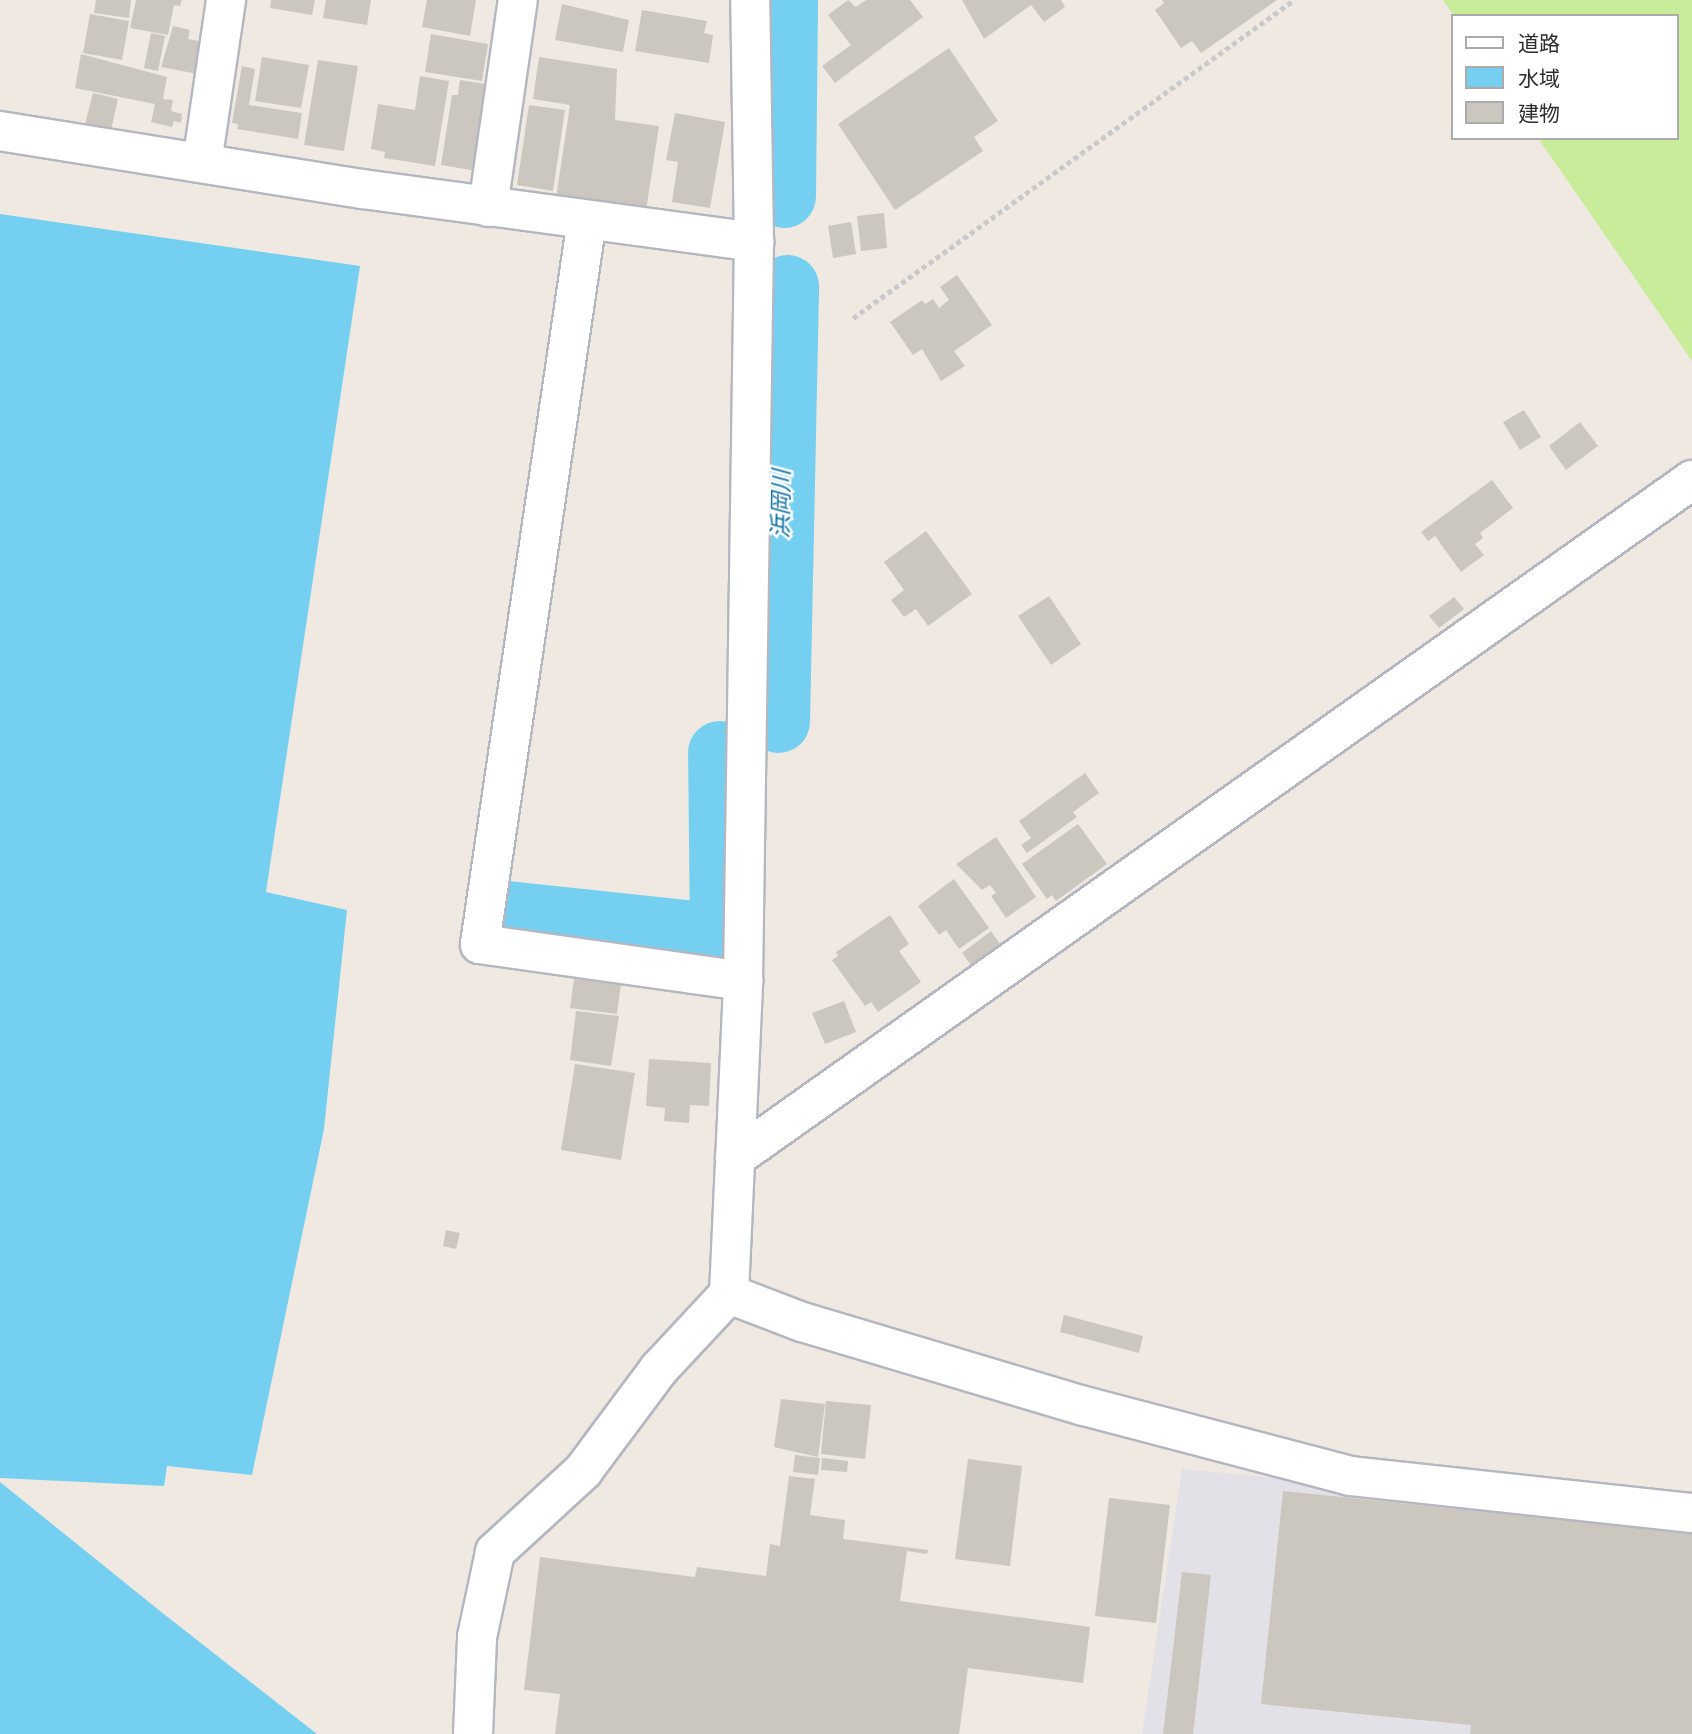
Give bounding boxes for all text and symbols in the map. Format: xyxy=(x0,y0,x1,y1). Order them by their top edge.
legend xyxy=(1450,14,1678,140)
text: 道路 xyxy=(1518,29,1560,59)
text: 水域 xyxy=(1518,64,1560,94)
text: 建物 xyxy=(1518,99,1560,129)
water label: 浜岡川 xyxy=(768,469,796,539)

